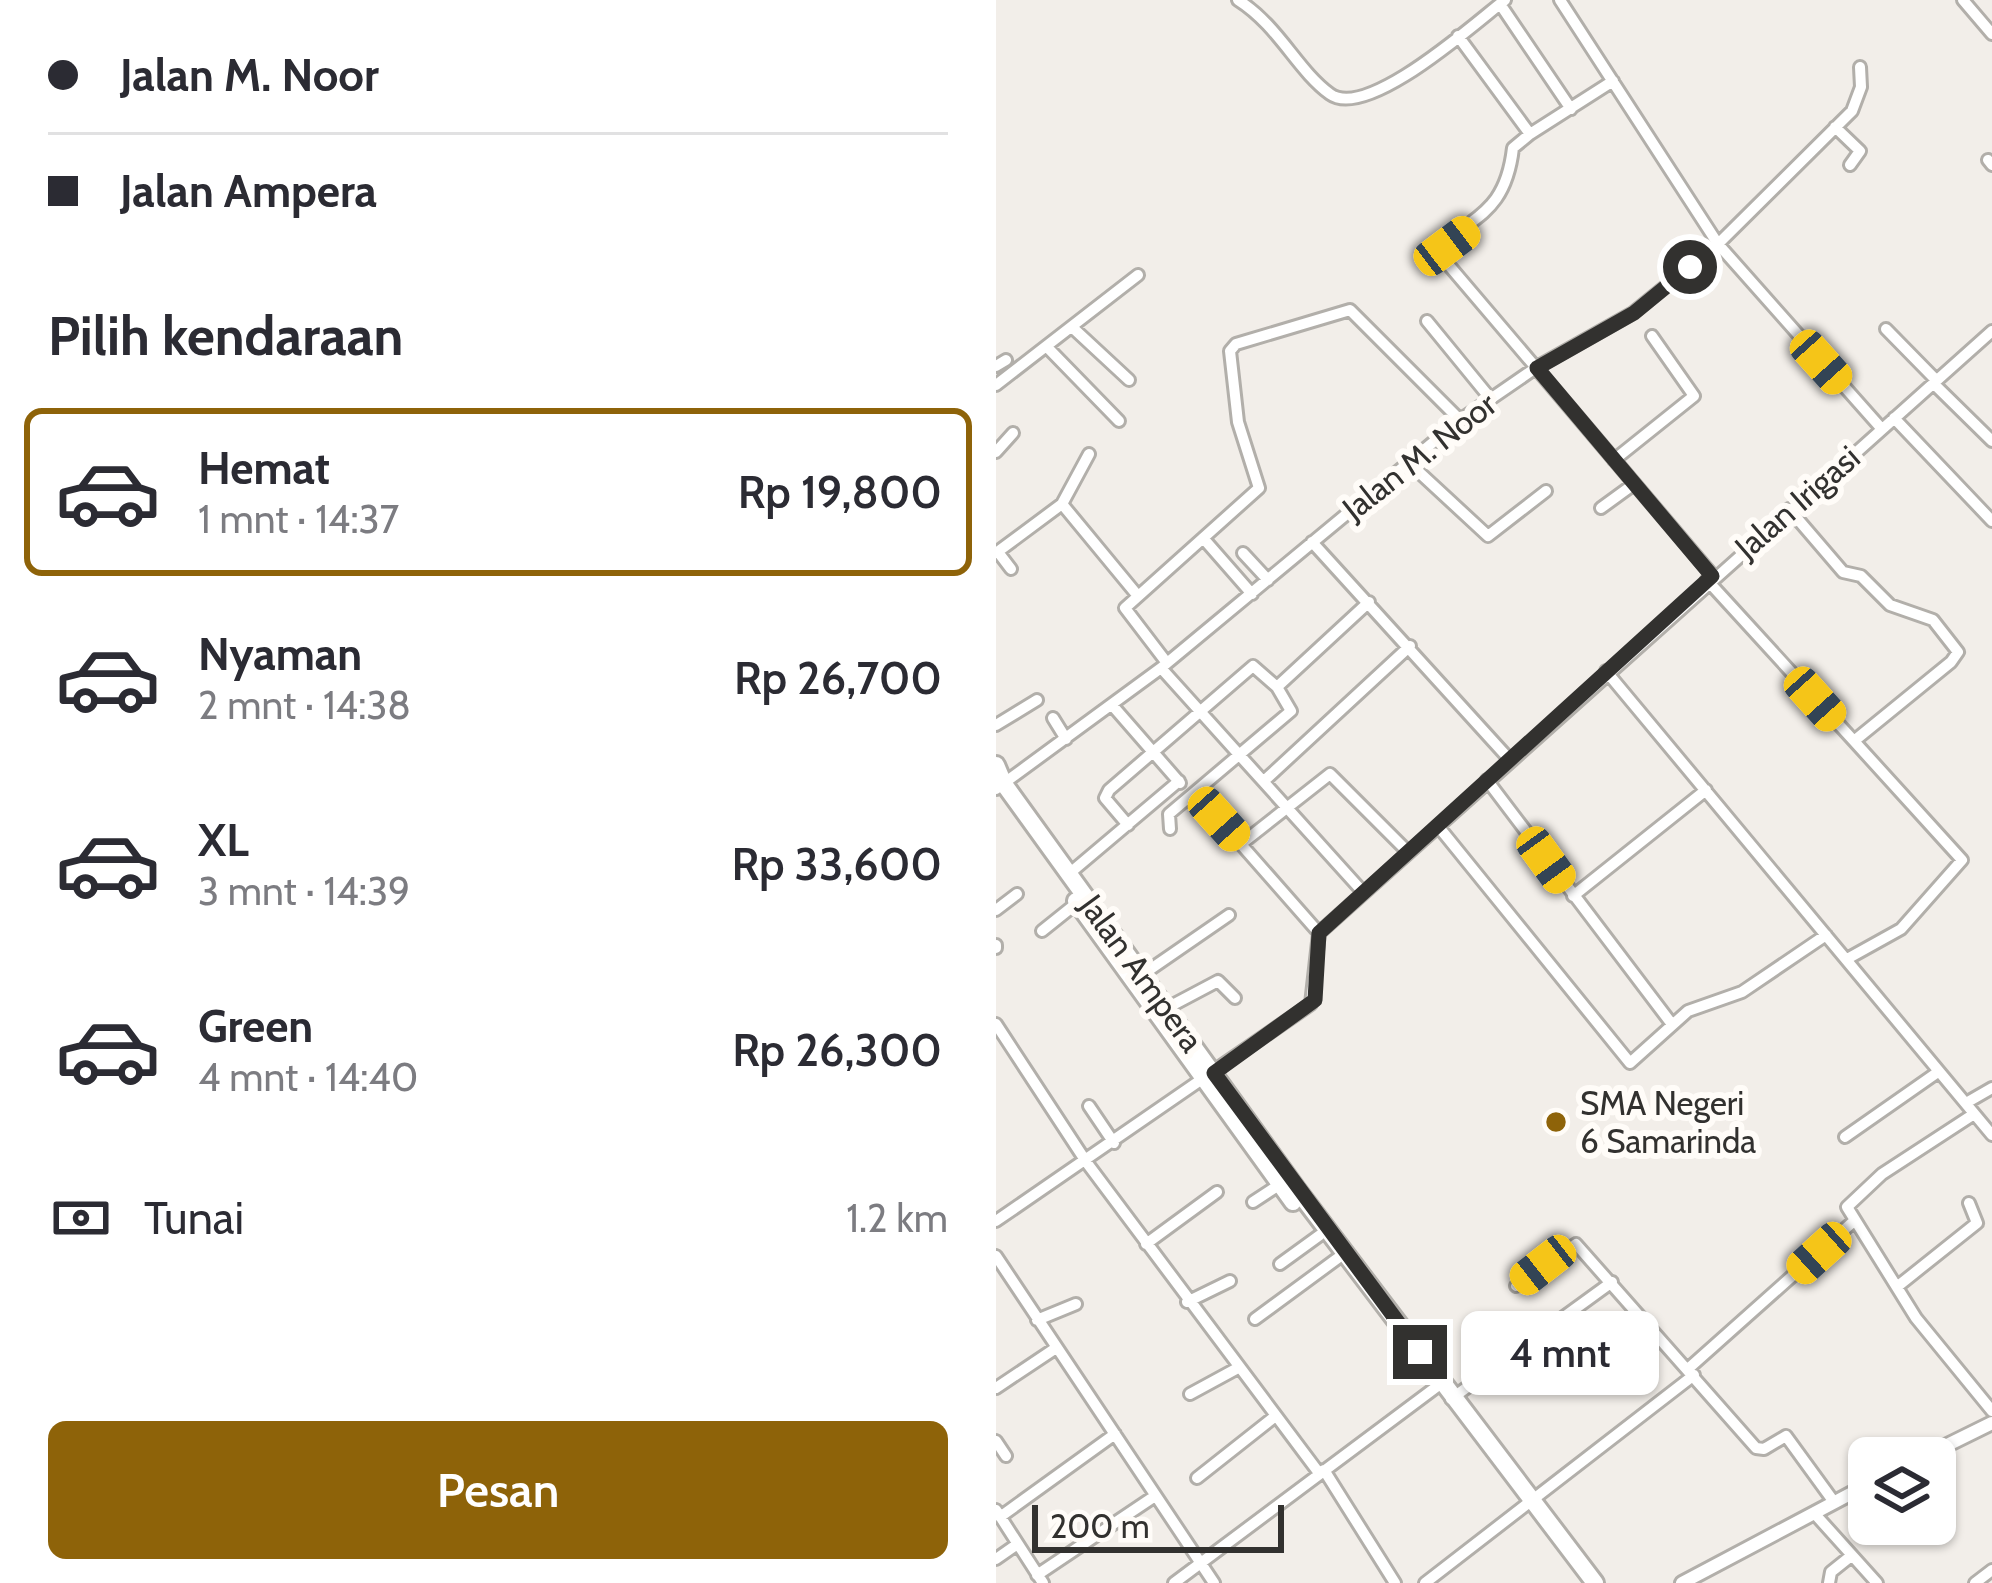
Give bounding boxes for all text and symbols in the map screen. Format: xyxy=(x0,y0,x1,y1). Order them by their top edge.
text: Jalan M. Noor xyxy=(120,48,379,102)
text: Jalan Ampera xyxy=(120,164,377,218)
car xyxy=(1407,210,1487,282)
route start xyxy=(1663,240,1717,294)
text: Pilih kendaraan xyxy=(48,303,403,369)
car xyxy=(1784,323,1858,401)
street label: Jalan M. Noor xyxy=(1333,383,1504,529)
street label: Jalan Irigasi xyxy=(1726,437,1867,568)
icon: car xyxy=(54,438,162,546)
text: Hemat xyxy=(198,441,330,495)
text: Rp 19,800 xyxy=(738,465,942,519)
text: 1 mnt · 14:37 xyxy=(198,495,399,543)
icon: car xyxy=(54,624,162,732)
text: Nyaman xyxy=(198,627,362,681)
text: Rp 26,700 xyxy=(734,651,942,705)
car xyxy=(1778,660,1852,738)
text: 2 mnt · 14:38 xyxy=(198,681,411,729)
car xyxy=(1182,780,1256,858)
icon: car xyxy=(54,810,162,918)
text: XL xyxy=(198,813,249,867)
car xyxy=(1510,820,1582,900)
text: Rp 33,600 xyxy=(732,837,942,891)
text: 3 mnt · 14:39 xyxy=(198,867,410,915)
street label: Jalan Ampera xyxy=(1071,886,1212,1059)
icon: car xyxy=(54,996,162,1104)
text: Green xyxy=(198,999,313,1053)
text: Rp 26,300 xyxy=(732,1023,942,1077)
text: 4 mnt · 14:40 xyxy=(198,1053,418,1101)
place label: SMA Negeri 6 Samarinda xyxy=(1580,1083,1756,1161)
marker: SMA Negeri 6 Samarinda xyxy=(1543,1109,1569,1135)
icon: cash xyxy=(48,1185,114,1251)
text: Tunai xyxy=(144,1191,244,1245)
text: 1.2 km xyxy=(846,1194,948,1242)
car xyxy=(1780,1216,1858,1290)
car xyxy=(1504,1229,1582,1301)
callout: 4 mnt xyxy=(1462,1310,1660,1394)
route end xyxy=(1393,1325,1447,1379)
text: 4 mnt xyxy=(1509,1329,1611,1377)
button: Pesan xyxy=(48,1421,948,1559)
map controls xyxy=(1848,1437,1956,1545)
button: layers xyxy=(1848,1437,1956,1545)
scale bar xyxy=(1032,1499,1284,1552)
text: 200 m xyxy=(1050,1506,1150,1546)

